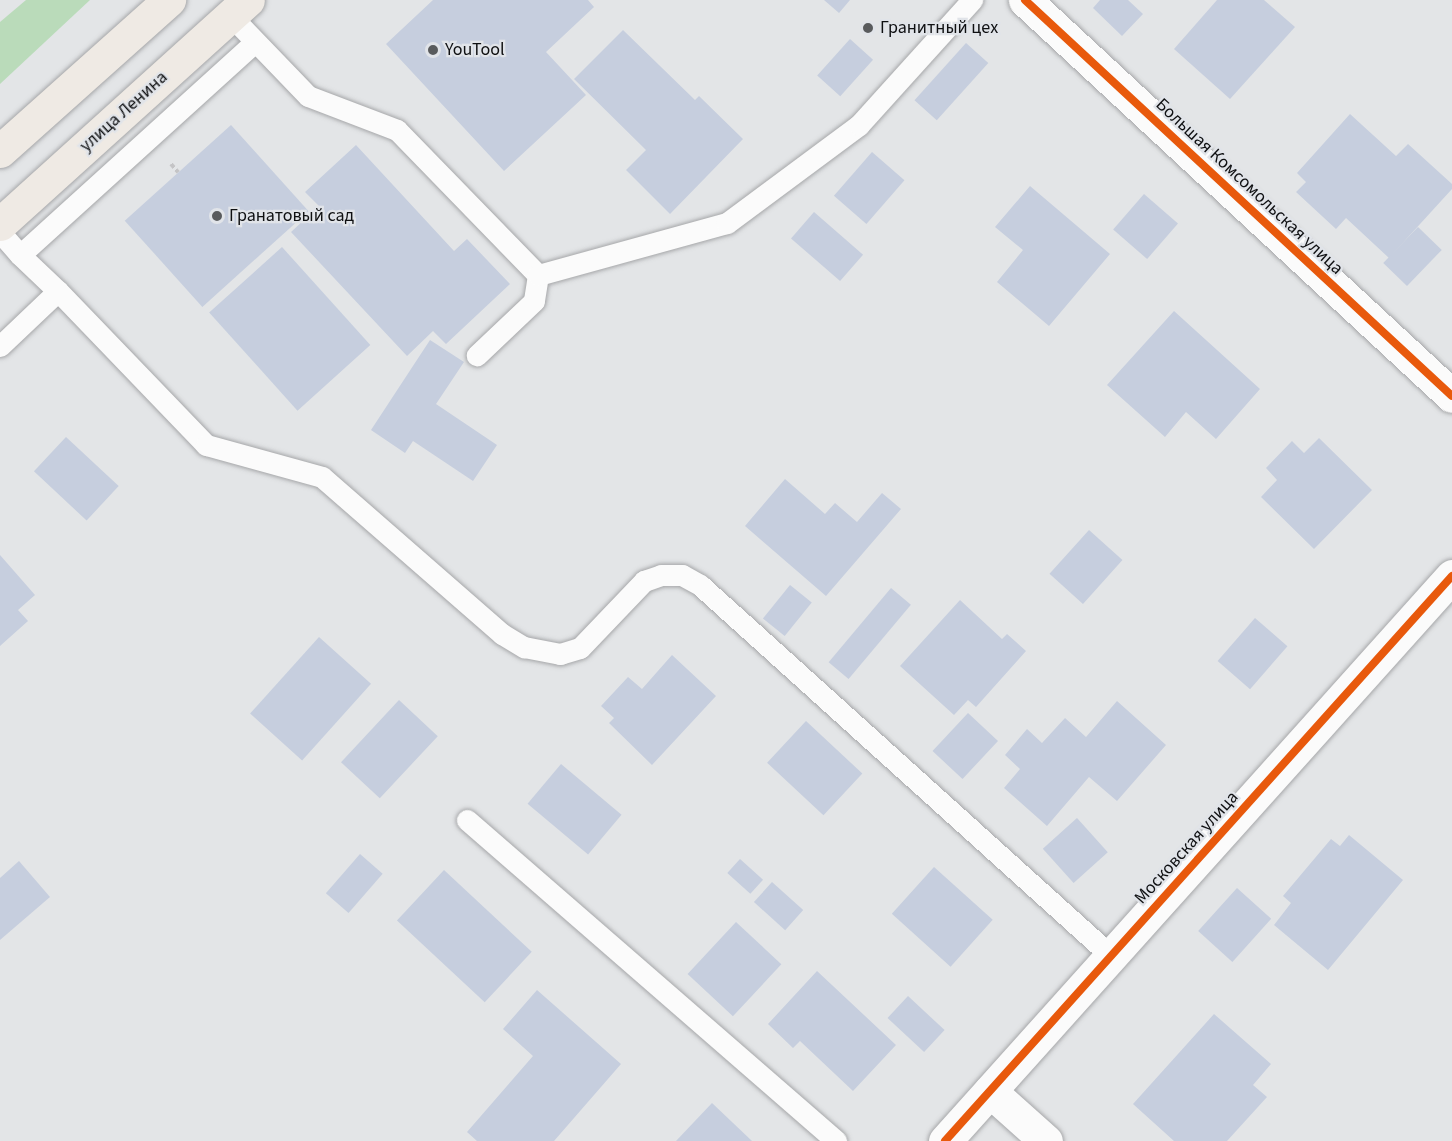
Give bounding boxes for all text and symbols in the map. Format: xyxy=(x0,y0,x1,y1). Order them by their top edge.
place label: Гранитный цех xyxy=(880,17,998,39)
marker: Гранитный цех xyxy=(861,21,875,35)
place label: YouTool xyxy=(445,39,505,61)
marker: YouTool xyxy=(426,43,440,57)
street label: улица Ленина xyxy=(76,67,172,157)
street label: Большая Комсомольская улица xyxy=(1151,94,1347,280)
place label: Гранатовый сад xyxy=(229,205,354,227)
marker: Гранатовый сад xyxy=(210,209,224,223)
street label: Московская улица xyxy=(1131,787,1243,909)

